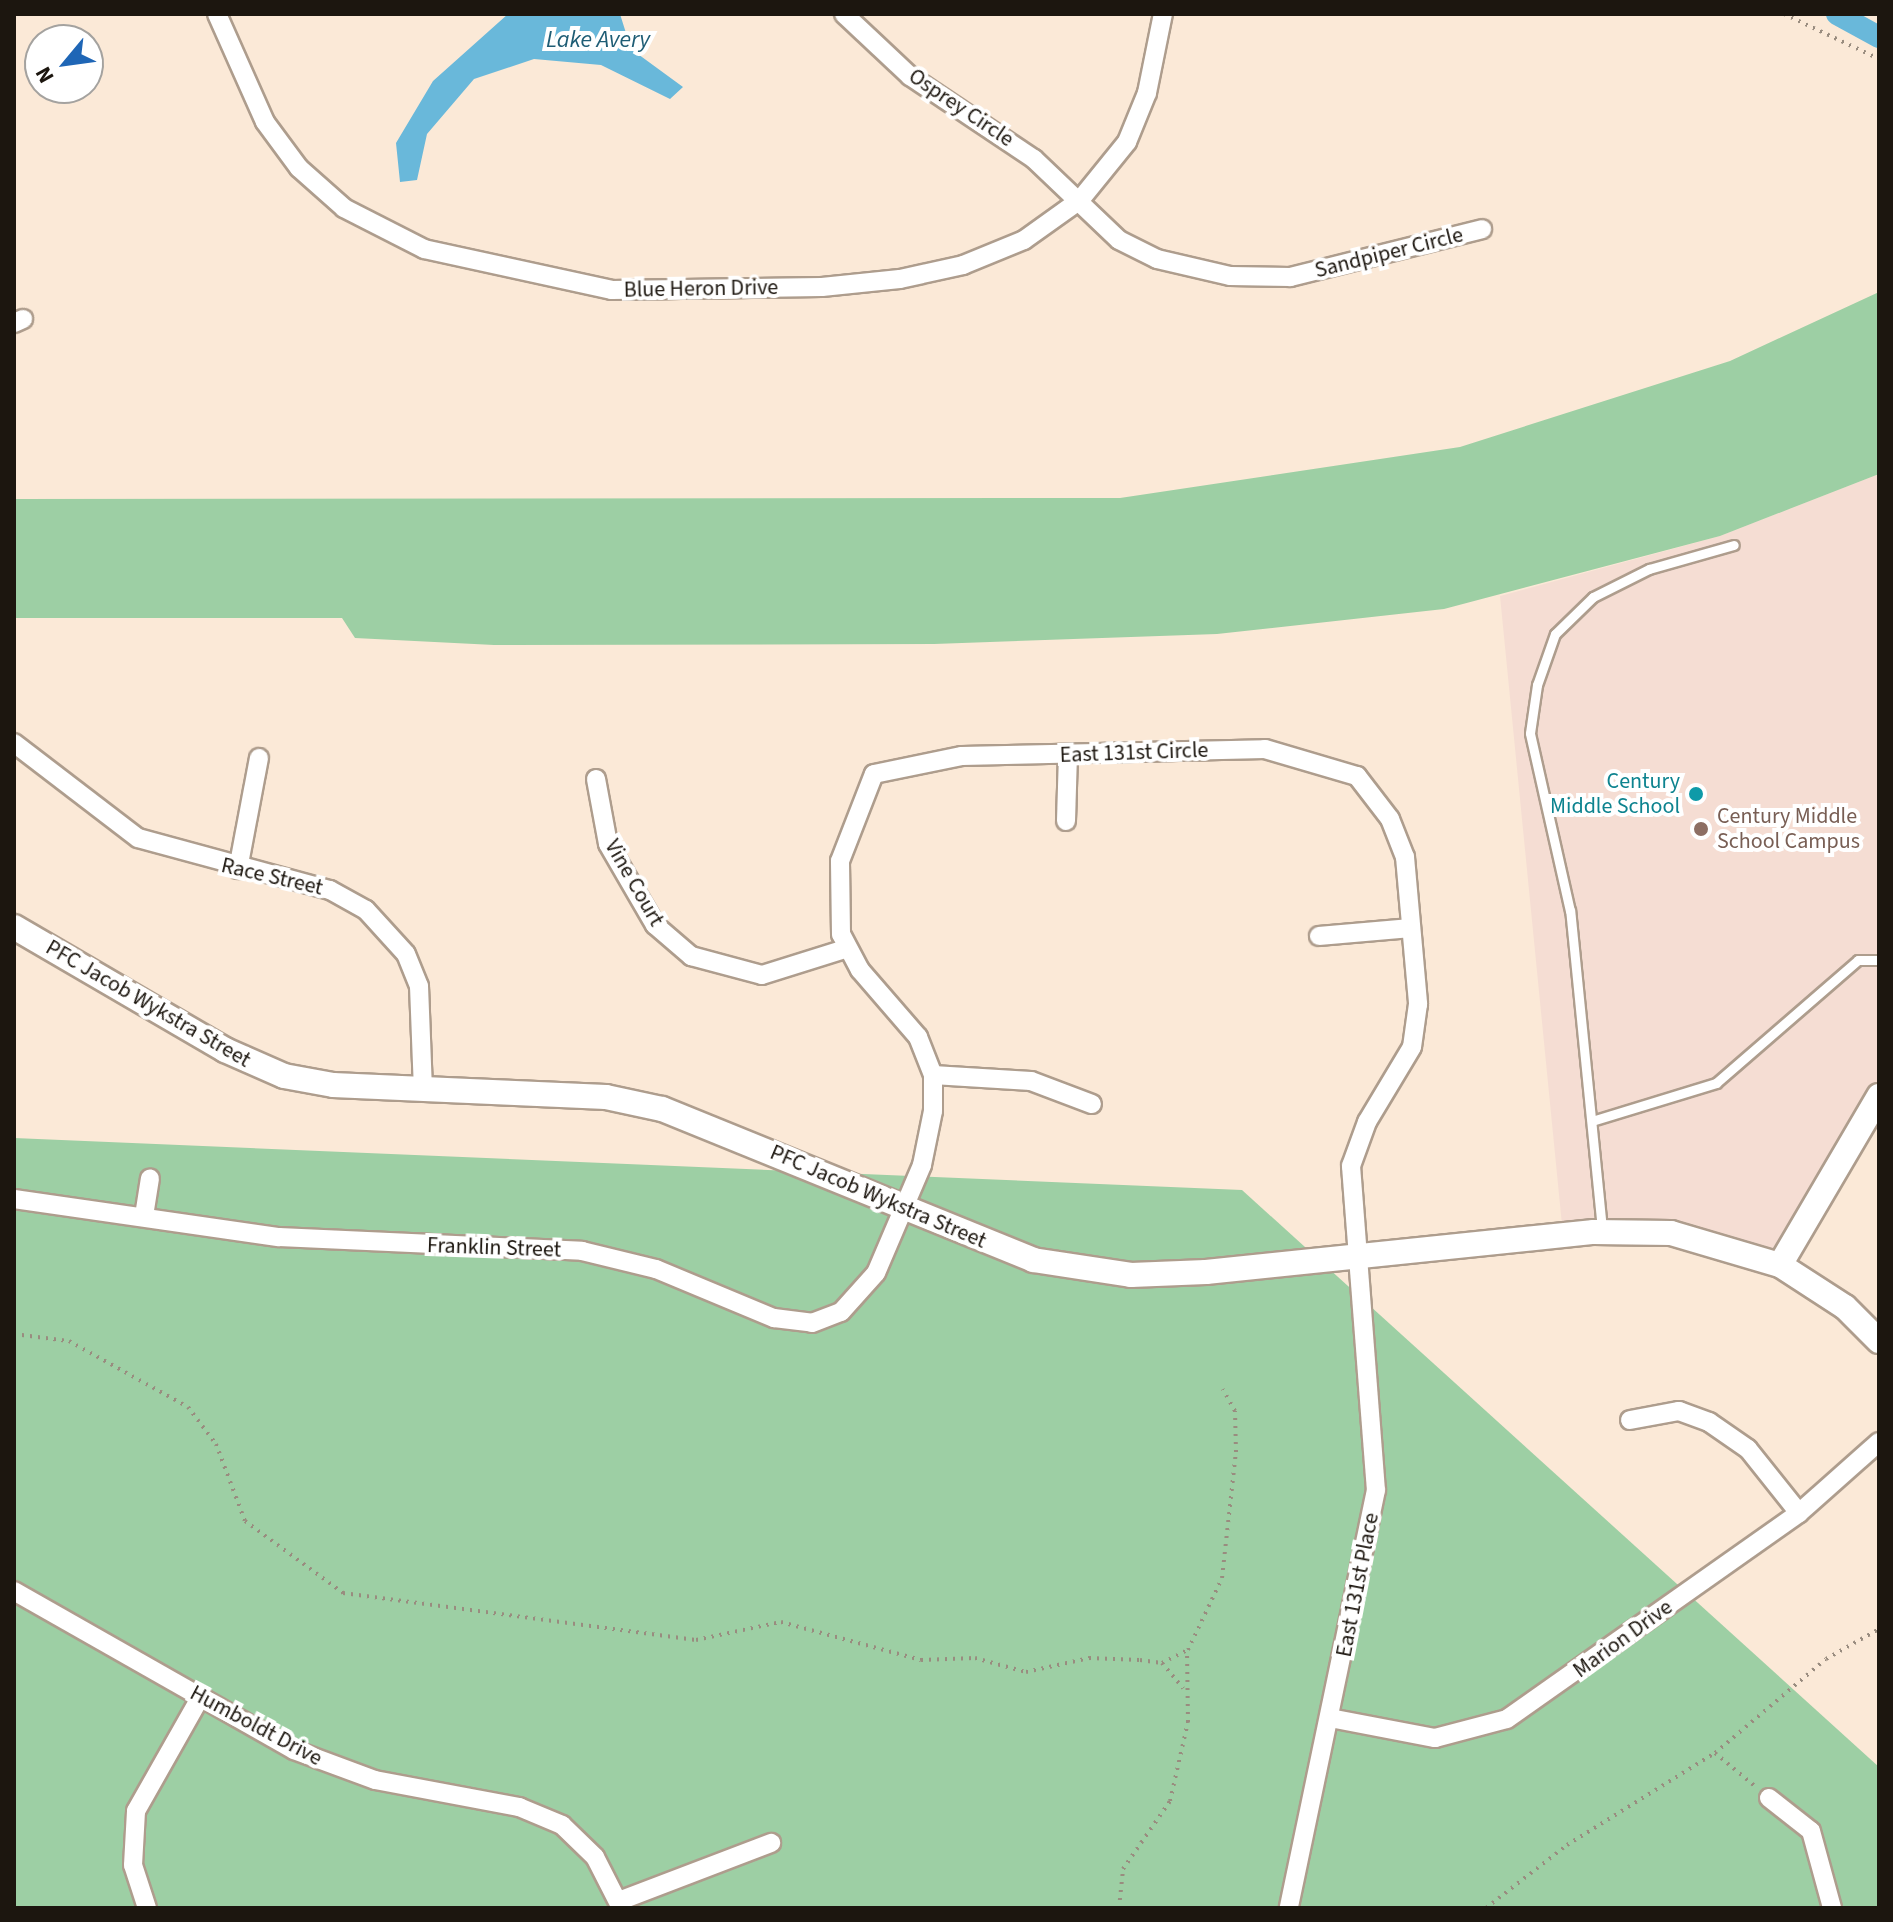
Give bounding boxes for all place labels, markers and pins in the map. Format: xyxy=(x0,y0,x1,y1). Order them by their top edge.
place label: Century Middle School xyxy=(1550,768,1680,820)
marker: Century Middle School xyxy=(1687,785,1705,803)
place label: Century Middle School Campus xyxy=(1717,803,1860,854)
marker: Century Middle School Campus xyxy=(1692,820,1710,838)

